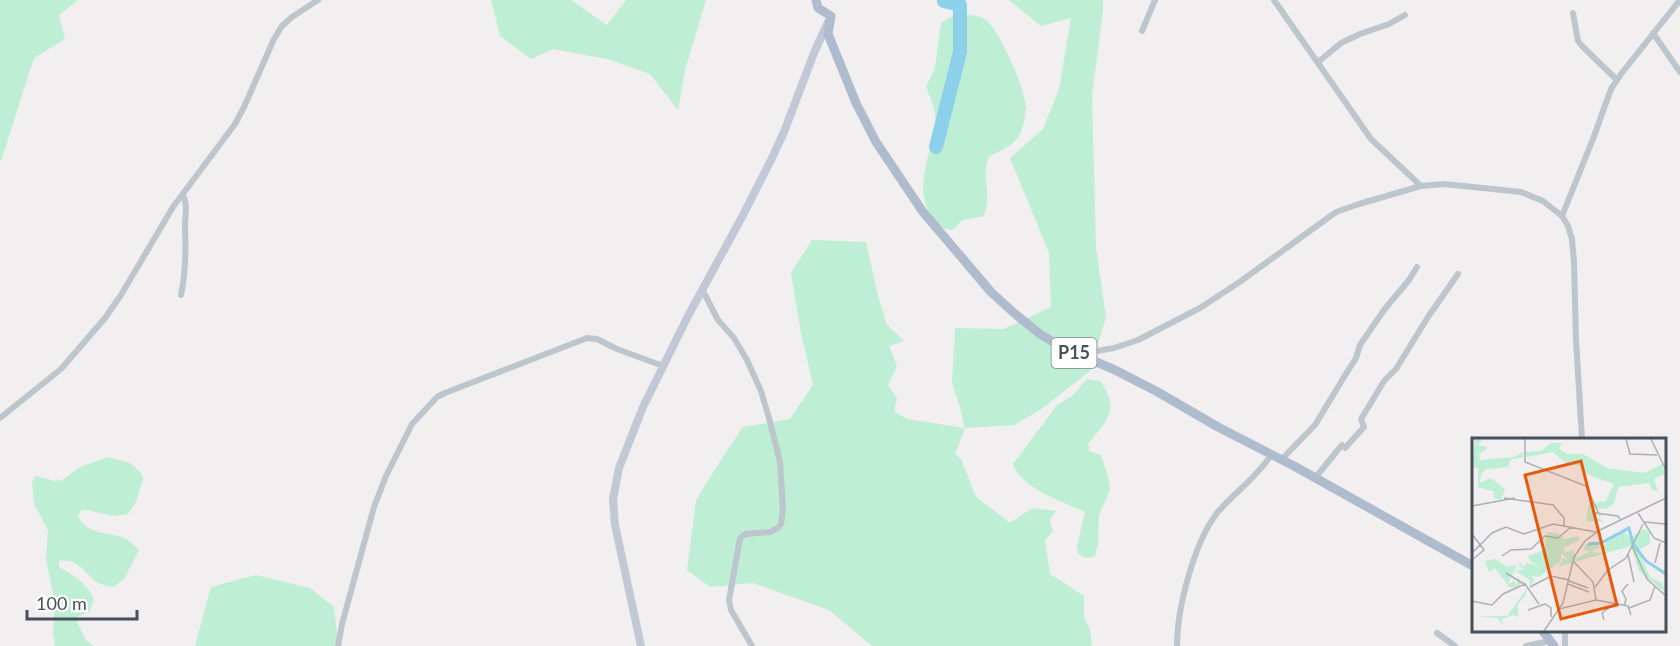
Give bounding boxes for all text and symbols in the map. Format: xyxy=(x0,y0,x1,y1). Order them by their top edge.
road number: P15 xyxy=(1052,338,1096,368)
inset map xyxy=(1472,438,1665,631)
scale bar xyxy=(27,583,136,621)
text: 100 m xyxy=(36,592,87,614)

